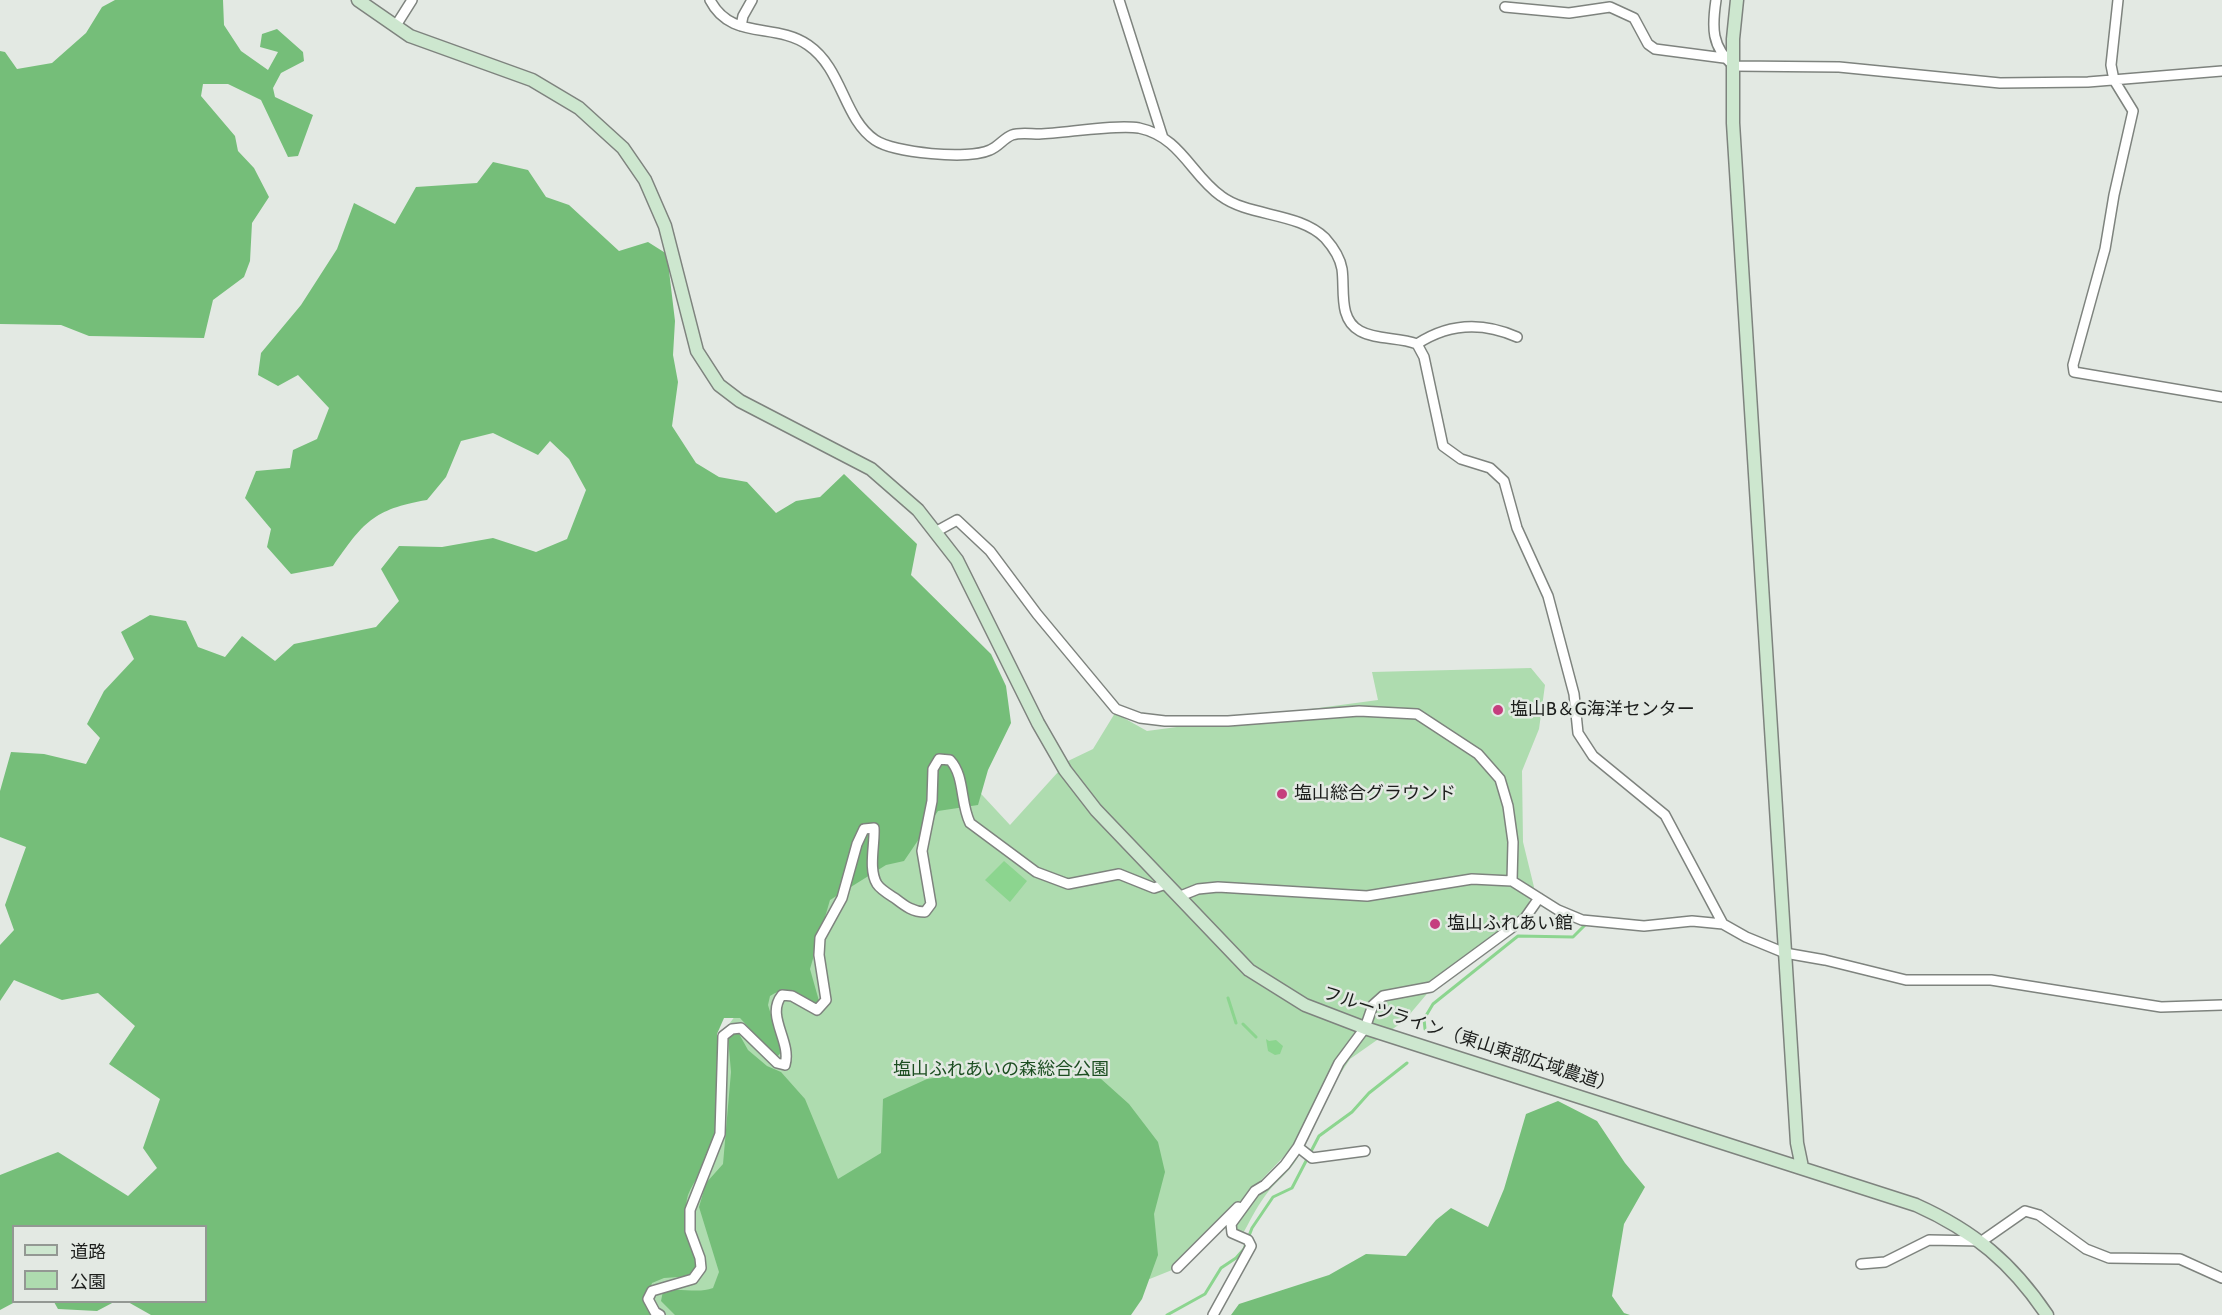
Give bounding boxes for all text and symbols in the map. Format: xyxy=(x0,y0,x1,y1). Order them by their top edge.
place label: 塩山B＆G海洋センター xyxy=(1510,699,1695,721)
marker: 塩山B＆G海洋センター xyxy=(1491,703,1505,717)
place label: 塩山総合グラウンド xyxy=(1294,783,1456,805)
marker: 塩山総合グラウンド xyxy=(1275,787,1289,801)
place label: 塩山ふれあい館 xyxy=(1447,913,1573,935)
marker: 塩山ふれあい館 xyxy=(1428,917,1442,931)
street label: フルーツライン（東山東部広域農道） xyxy=(1320,982,1618,1098)
park label: 塩山ふれあいの森総合公園 xyxy=(893,1059,1109,1081)
legend xyxy=(12,1225,207,1303)
text: 道路 xyxy=(70,1241,106,1263)
text: 公園 xyxy=(70,1271,106,1293)

